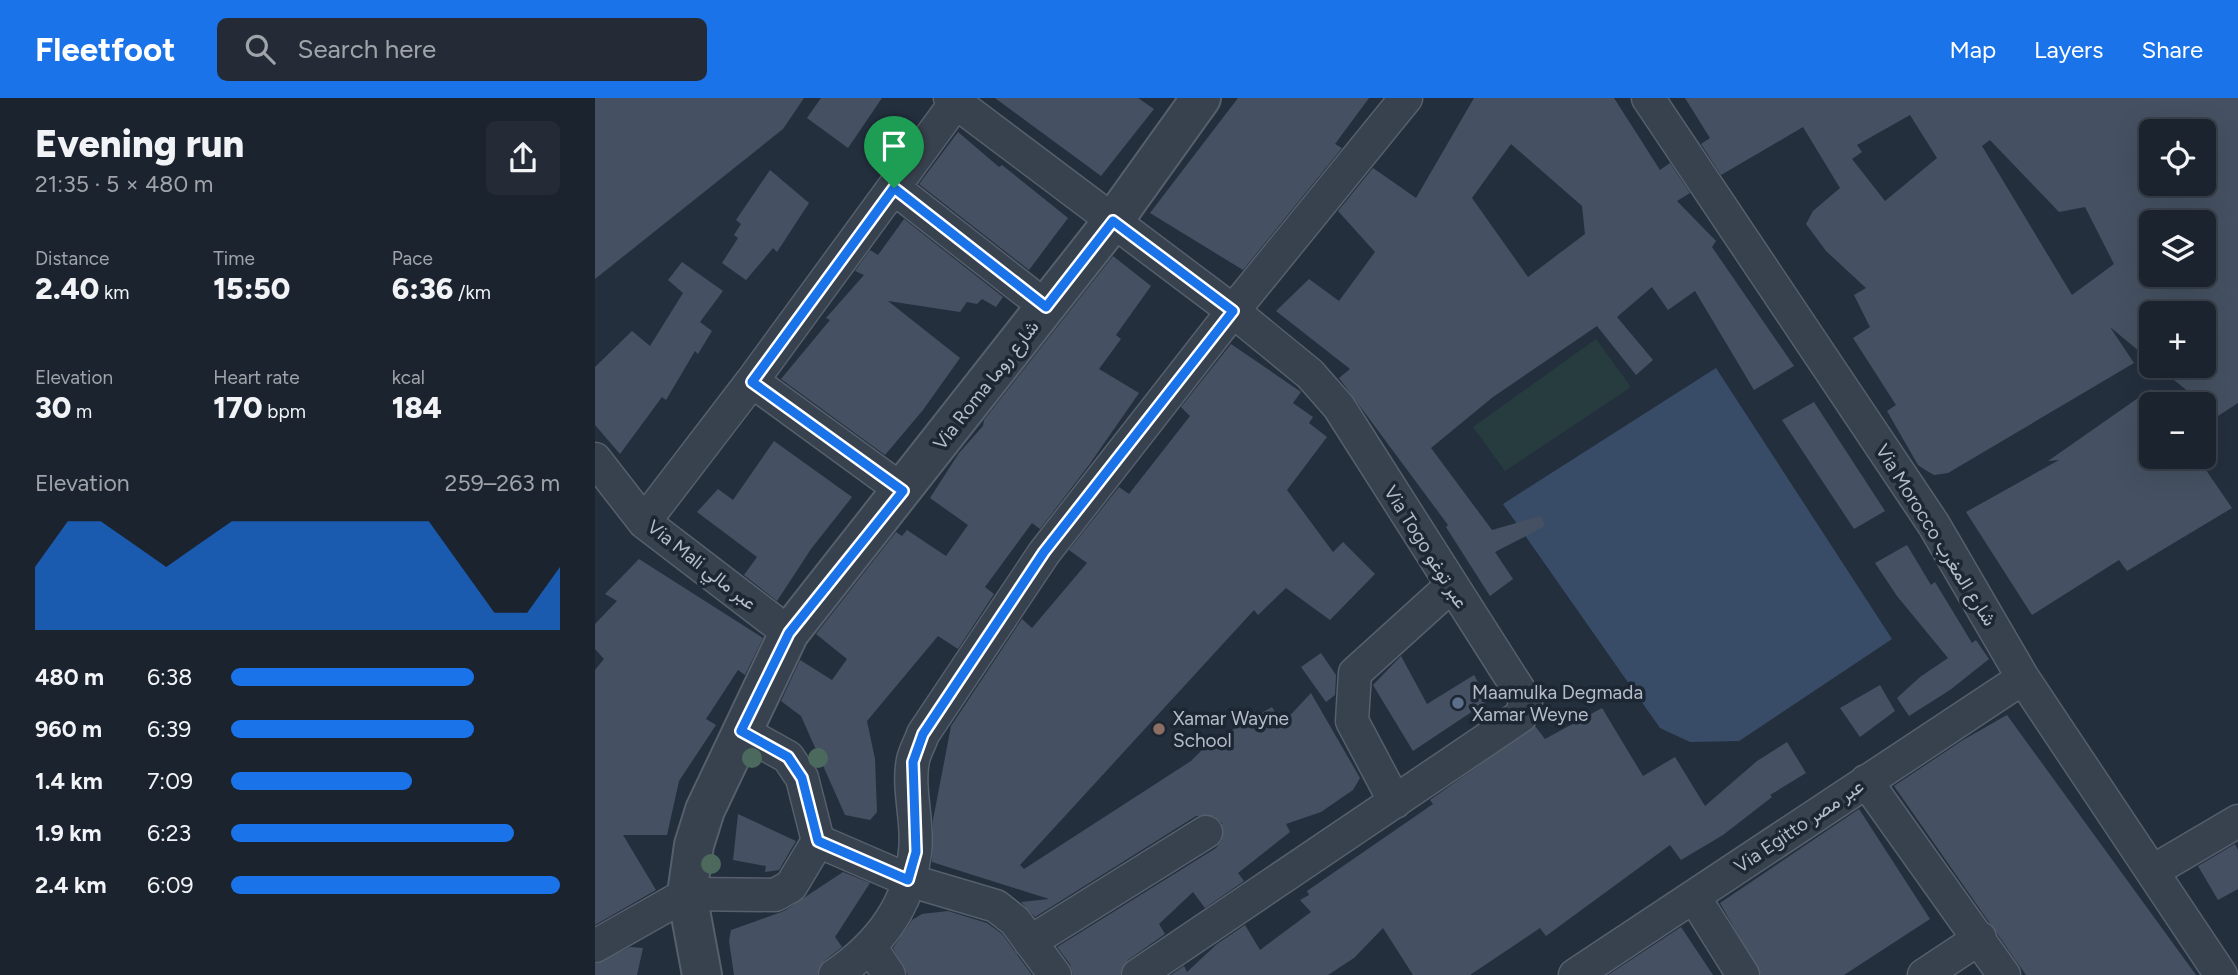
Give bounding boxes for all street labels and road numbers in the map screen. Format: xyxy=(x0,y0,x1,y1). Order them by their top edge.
street label: Via Roma شارع روما xyxy=(928,316,1045,455)
street label: Via Morocco شارع المغرب xyxy=(1870,440,2001,631)
street label: Via Togo عبر توغو xyxy=(1379,481,1473,613)
street label: Via Mali عبر مالي xyxy=(640,515,761,618)
street label: Via Egitto عبر مصر xyxy=(1730,774,1868,878)

